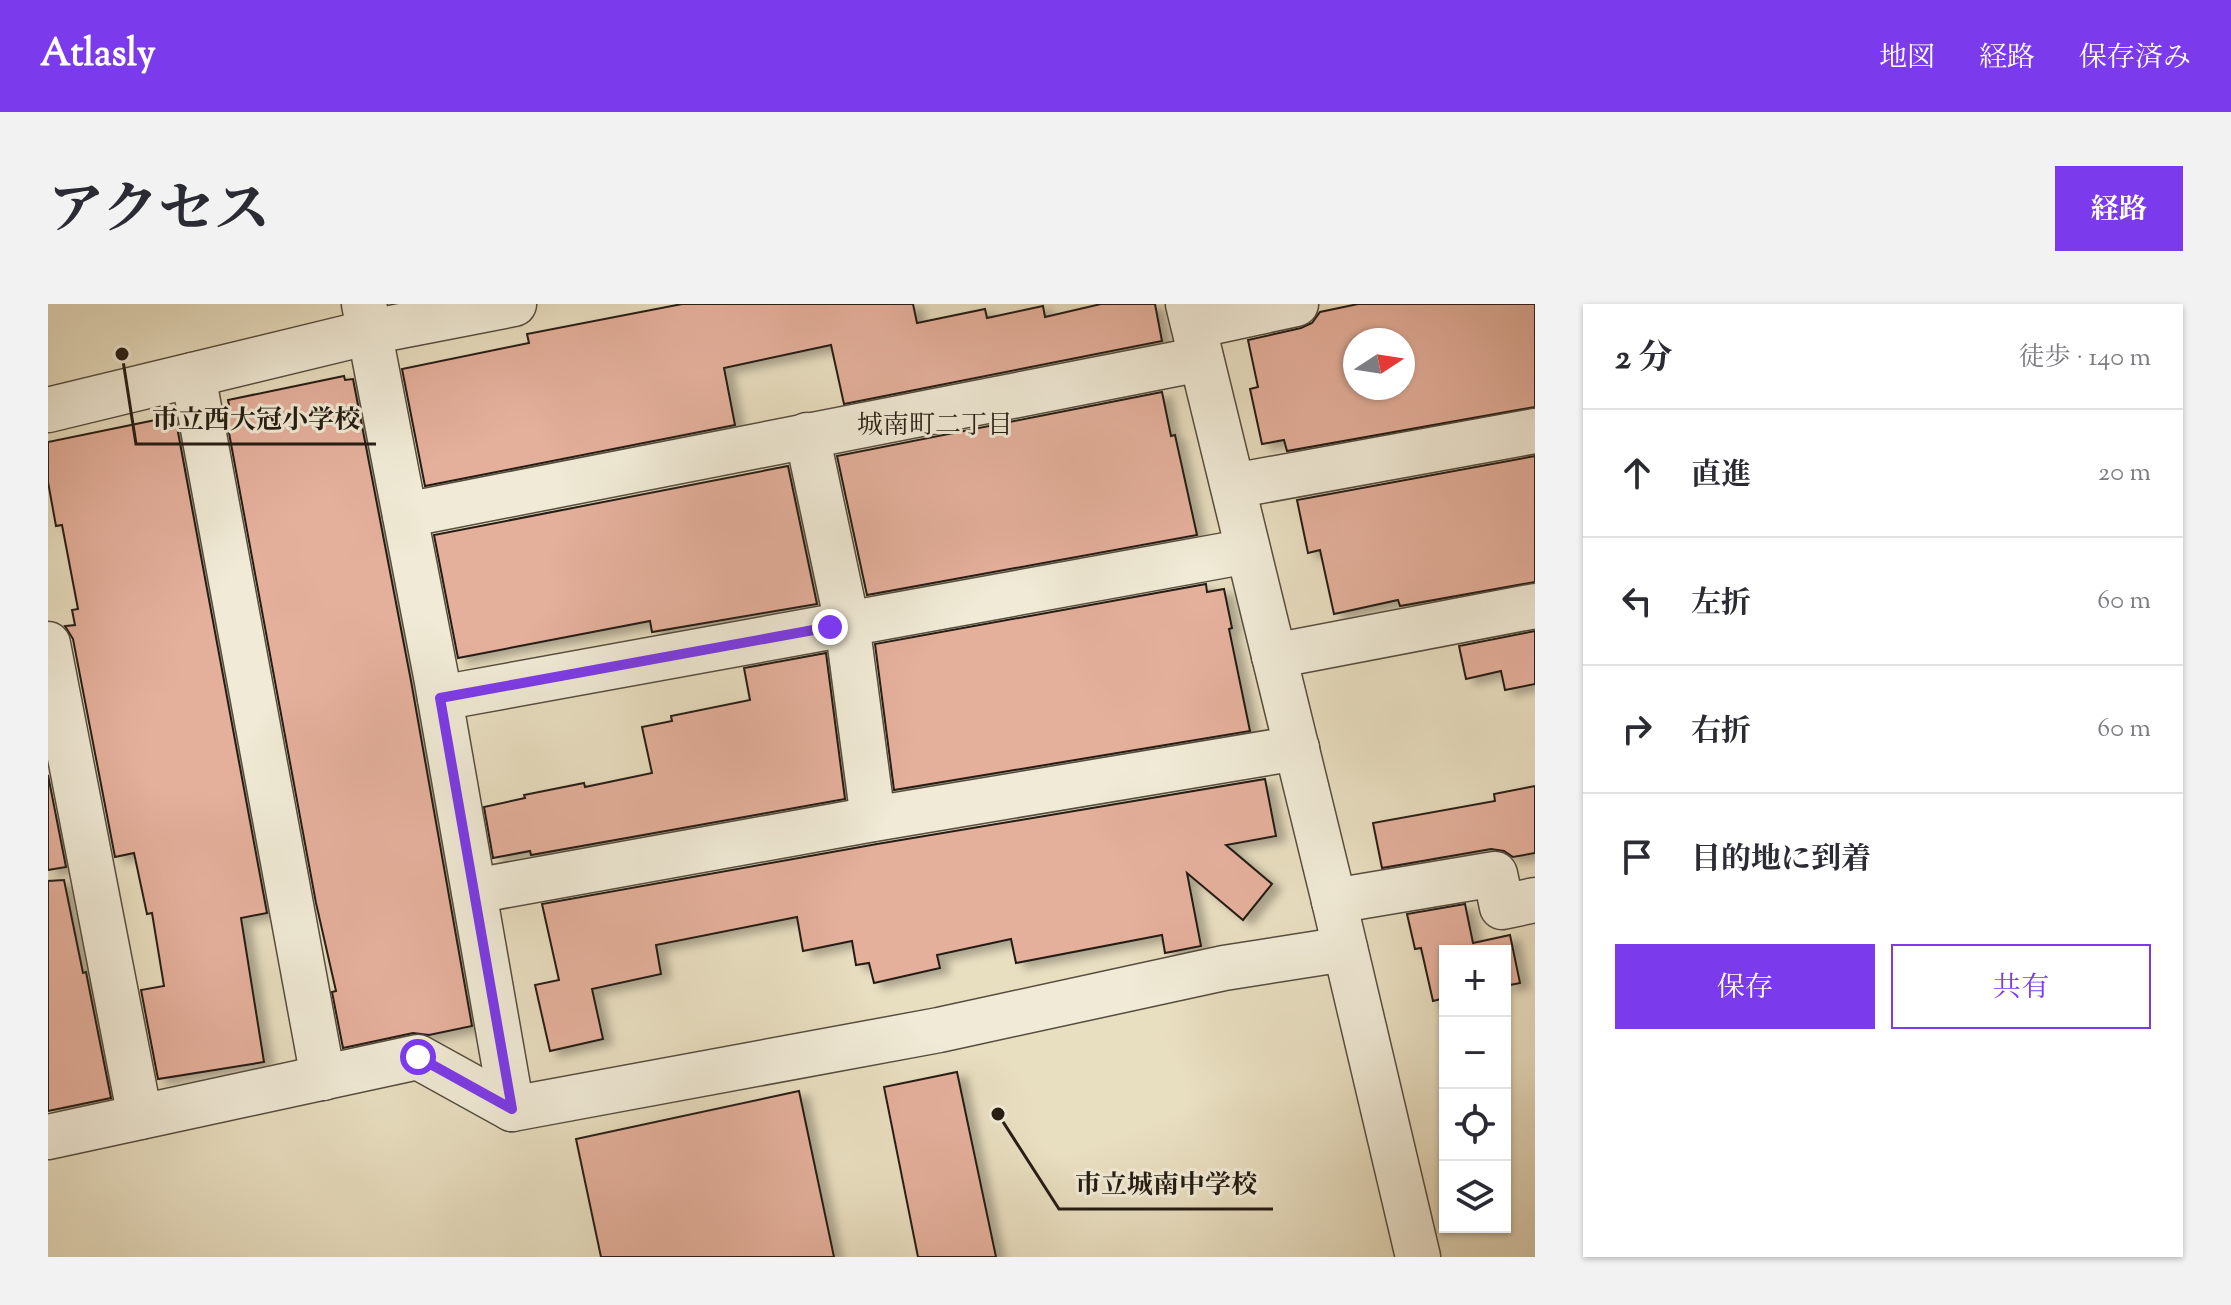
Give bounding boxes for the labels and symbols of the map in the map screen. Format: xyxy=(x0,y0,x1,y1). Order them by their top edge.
north arrow xyxy=(1343,328,1415,400)
callout: 市立西大冠小学校 xyxy=(136,394,376,444)
text: 市立西大冠小学校 xyxy=(152,403,360,440)
district label: 城南町二丁目 xyxy=(857,408,1013,445)
route end xyxy=(812,609,848,645)
route start xyxy=(400,1039,436,1075)
callout: 市立城南中学校 xyxy=(1059,1159,1273,1209)
text: 市立城南中学校 xyxy=(1075,1168,1257,1205)

